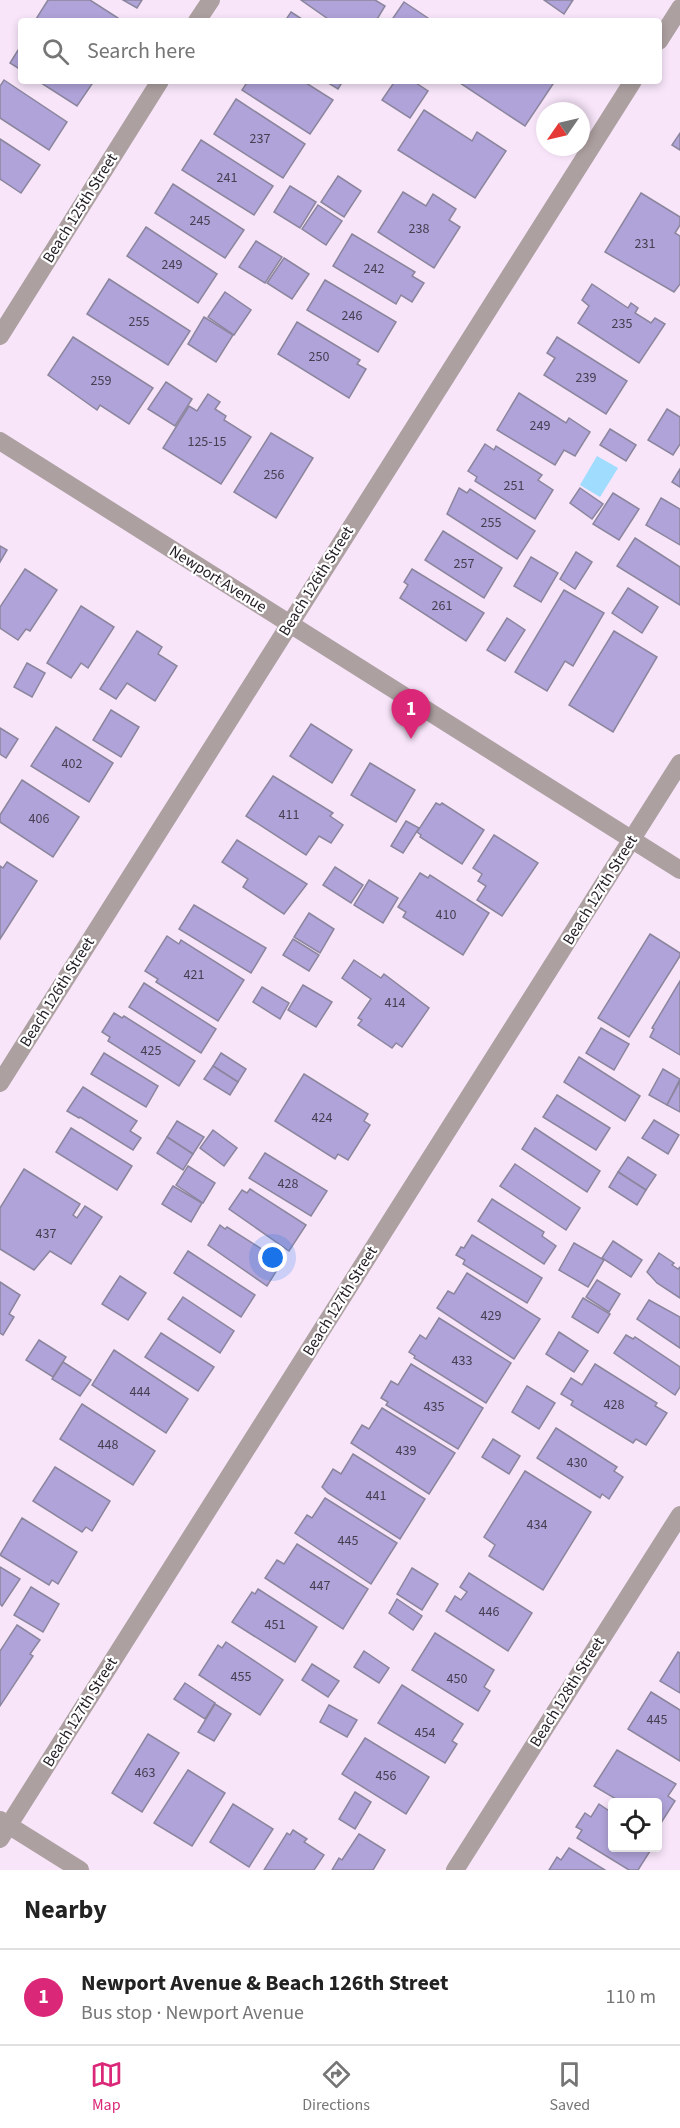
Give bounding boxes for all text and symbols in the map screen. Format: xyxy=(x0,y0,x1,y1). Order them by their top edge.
search box xyxy=(18,18,662,84)
icon: search xyxy=(39,35,72,68)
text: Search here xyxy=(87,35,195,67)
north arrow xyxy=(536,102,590,156)
house number: 237 xyxy=(250,129,270,149)
street label: Beach 125th Street xyxy=(37,148,123,267)
house number: 241 xyxy=(217,168,237,188)
house number: 245 xyxy=(190,211,210,231)
house number: 238 xyxy=(409,219,429,239)
house number: 231 xyxy=(635,234,655,254)
house number: 249 xyxy=(162,255,182,275)
house number: 242 xyxy=(364,259,384,279)
house number: 246 xyxy=(342,306,362,326)
house number: 255 xyxy=(129,312,149,332)
house number: 235 xyxy=(612,314,632,334)
house number: 250 xyxy=(309,347,329,367)
house number: 239 xyxy=(576,368,596,388)
house number: 259 xyxy=(91,371,111,391)
house number: 249 xyxy=(530,416,550,436)
house number: 125-15 xyxy=(187,432,227,452)
house number: 256 xyxy=(264,465,284,485)
house number: 251 xyxy=(504,476,524,496)
house number: 255 xyxy=(481,513,501,533)
street label: Beach 126th Street xyxy=(273,521,359,640)
street label: Newport Avenue xyxy=(165,540,271,618)
house number: 257 xyxy=(454,554,474,574)
house number: 261 xyxy=(432,596,452,616)
pin: 1 xyxy=(392,690,430,739)
house number: 402 xyxy=(62,754,82,774)
house number: 411 xyxy=(279,805,299,825)
house number: 406 xyxy=(29,809,49,829)
street label: Beach 127th Street xyxy=(557,830,643,949)
house number: 410 xyxy=(436,905,456,925)
street label: Beach 126th Street xyxy=(14,932,100,1051)
house number: 421 xyxy=(184,965,204,985)
house number: 414 xyxy=(385,993,405,1013)
house number: 425 xyxy=(141,1041,161,1061)
house number: 424 xyxy=(312,1108,332,1128)
house number: 428 xyxy=(278,1174,298,1194)
house number: 437 xyxy=(36,1224,56,1244)
street label: Beach 127th Street xyxy=(297,1241,383,1360)
your location xyxy=(258,1243,287,1272)
house number: 429 xyxy=(481,1306,501,1326)
house number: 433 xyxy=(452,1351,472,1371)
house number: 444 xyxy=(130,1382,150,1402)
house number: 428 xyxy=(604,1395,624,1415)
house number: 435 xyxy=(424,1397,444,1417)
house number: 448 xyxy=(98,1435,118,1455)
house number: 439 xyxy=(396,1441,416,1461)
house number: 430 xyxy=(567,1453,587,1473)
house number: 441 xyxy=(366,1486,386,1506)
house number: 434 xyxy=(527,1515,547,1535)
house number: 445 xyxy=(338,1531,358,1551)
house number: 447 xyxy=(310,1576,330,1596)
house number: 446 xyxy=(479,1602,499,1622)
house number: 451 xyxy=(265,1615,285,1635)
street label: Beach 128th Street xyxy=(524,1632,610,1751)
street label: Beach 127th Street xyxy=(37,1652,123,1771)
house number: 455 xyxy=(231,1667,251,1687)
house number: 450 xyxy=(447,1669,467,1689)
house number: 445 xyxy=(647,1710,667,1730)
house number: 454 xyxy=(415,1723,435,1743)
house number: 463 xyxy=(135,1763,155,1783)
house number: 456 xyxy=(376,1766,396,1786)
map controls xyxy=(608,1798,662,1852)
button: locate xyxy=(608,1798,662,1852)
text: Nearby xyxy=(24,1891,107,1928)
text: Newport Avenue & Beach 126th Street xyxy=(81,1967,448,1999)
text: 1 xyxy=(38,1983,49,2011)
text: 110 m xyxy=(606,1983,656,2011)
text: Bus stop · Newport Avenue xyxy=(81,1999,304,2027)
tab: Map xyxy=(90,2058,123,2116)
tab: Directions xyxy=(302,2058,370,2116)
tab: Saved xyxy=(549,2058,590,2116)

